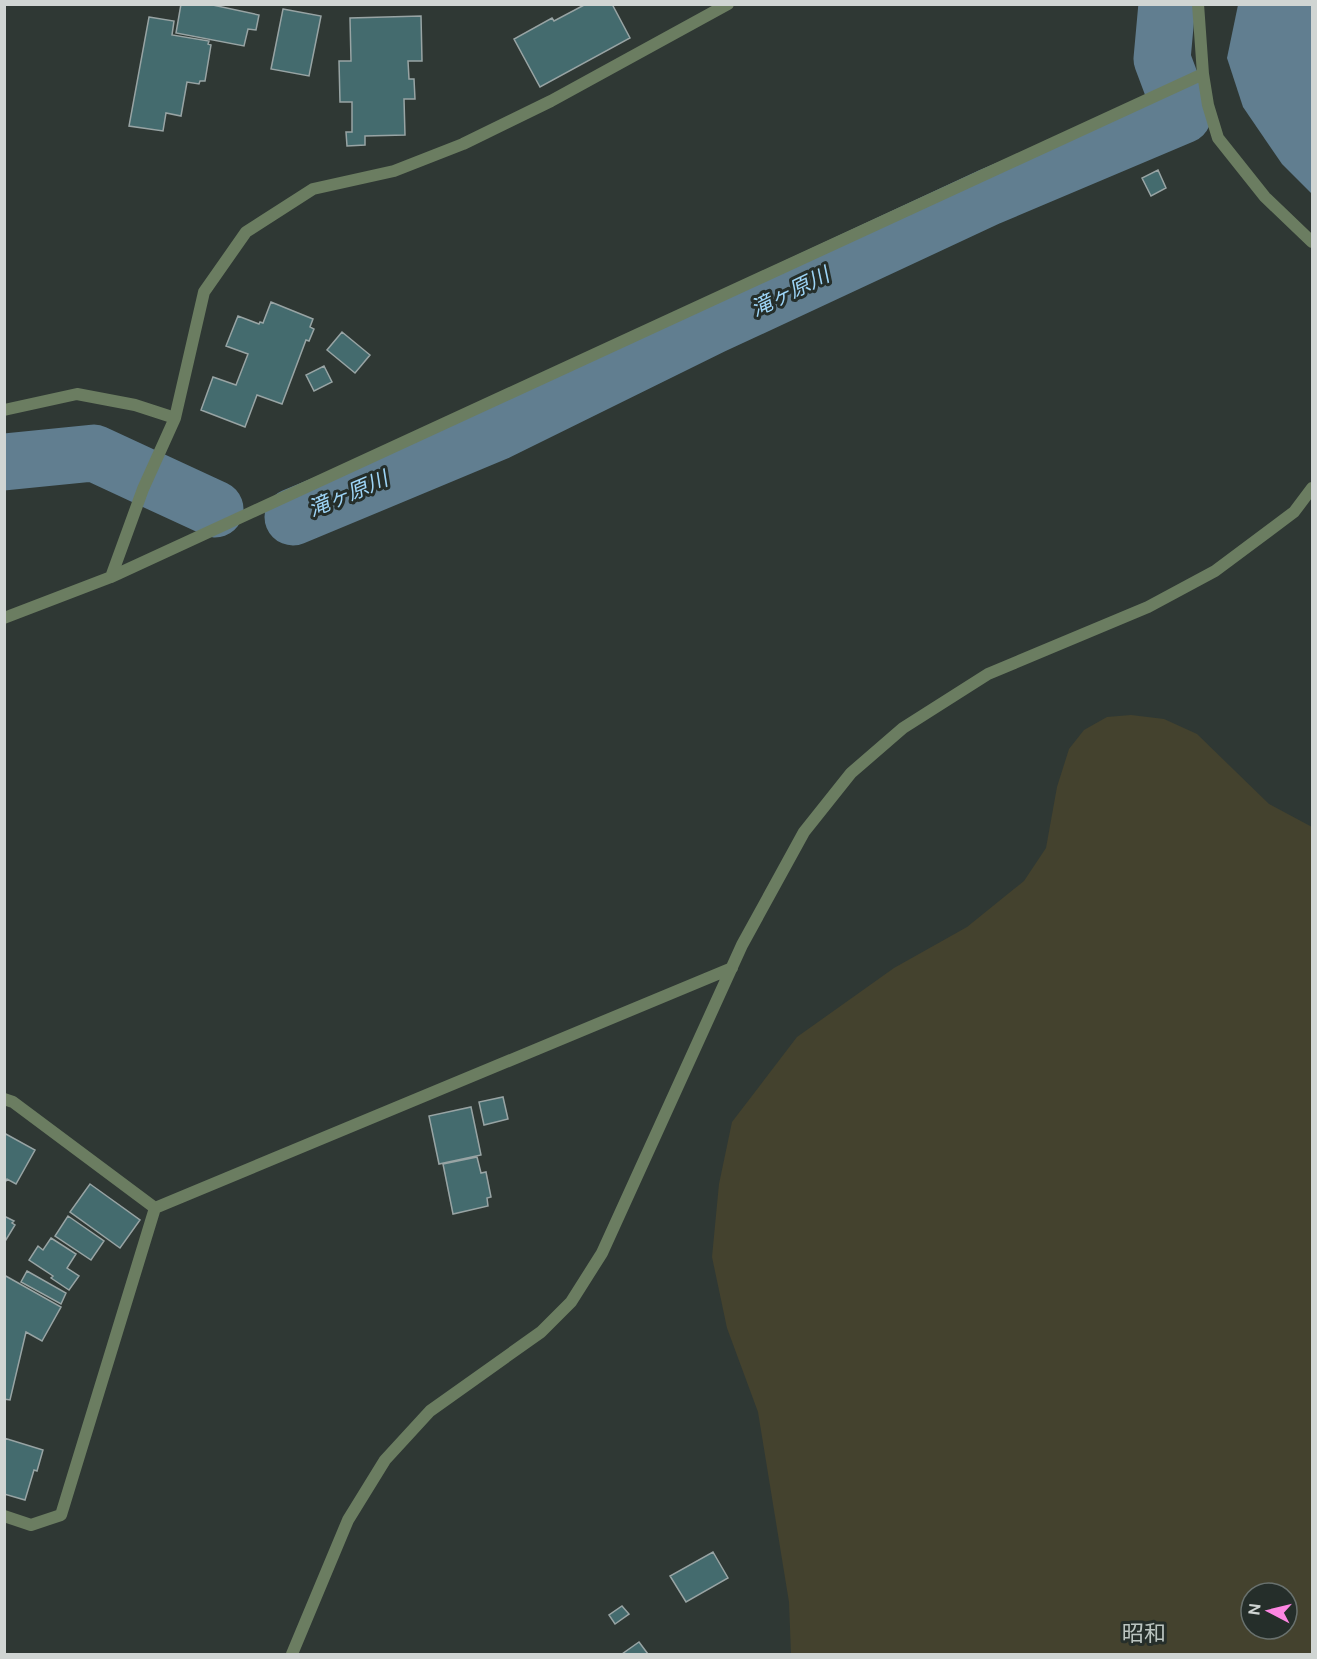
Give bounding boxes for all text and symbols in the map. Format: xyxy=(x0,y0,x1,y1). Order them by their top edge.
water label: 滝ヶ原川 xyxy=(746,260,836,323)
water label: 滝ヶ原川 xyxy=(304,464,394,523)
north arrow xyxy=(1239,1581,1299,1641)
text: N xyxy=(1243,1602,1266,1616)
district label: 昭和 xyxy=(1122,1619,1166,1648)

